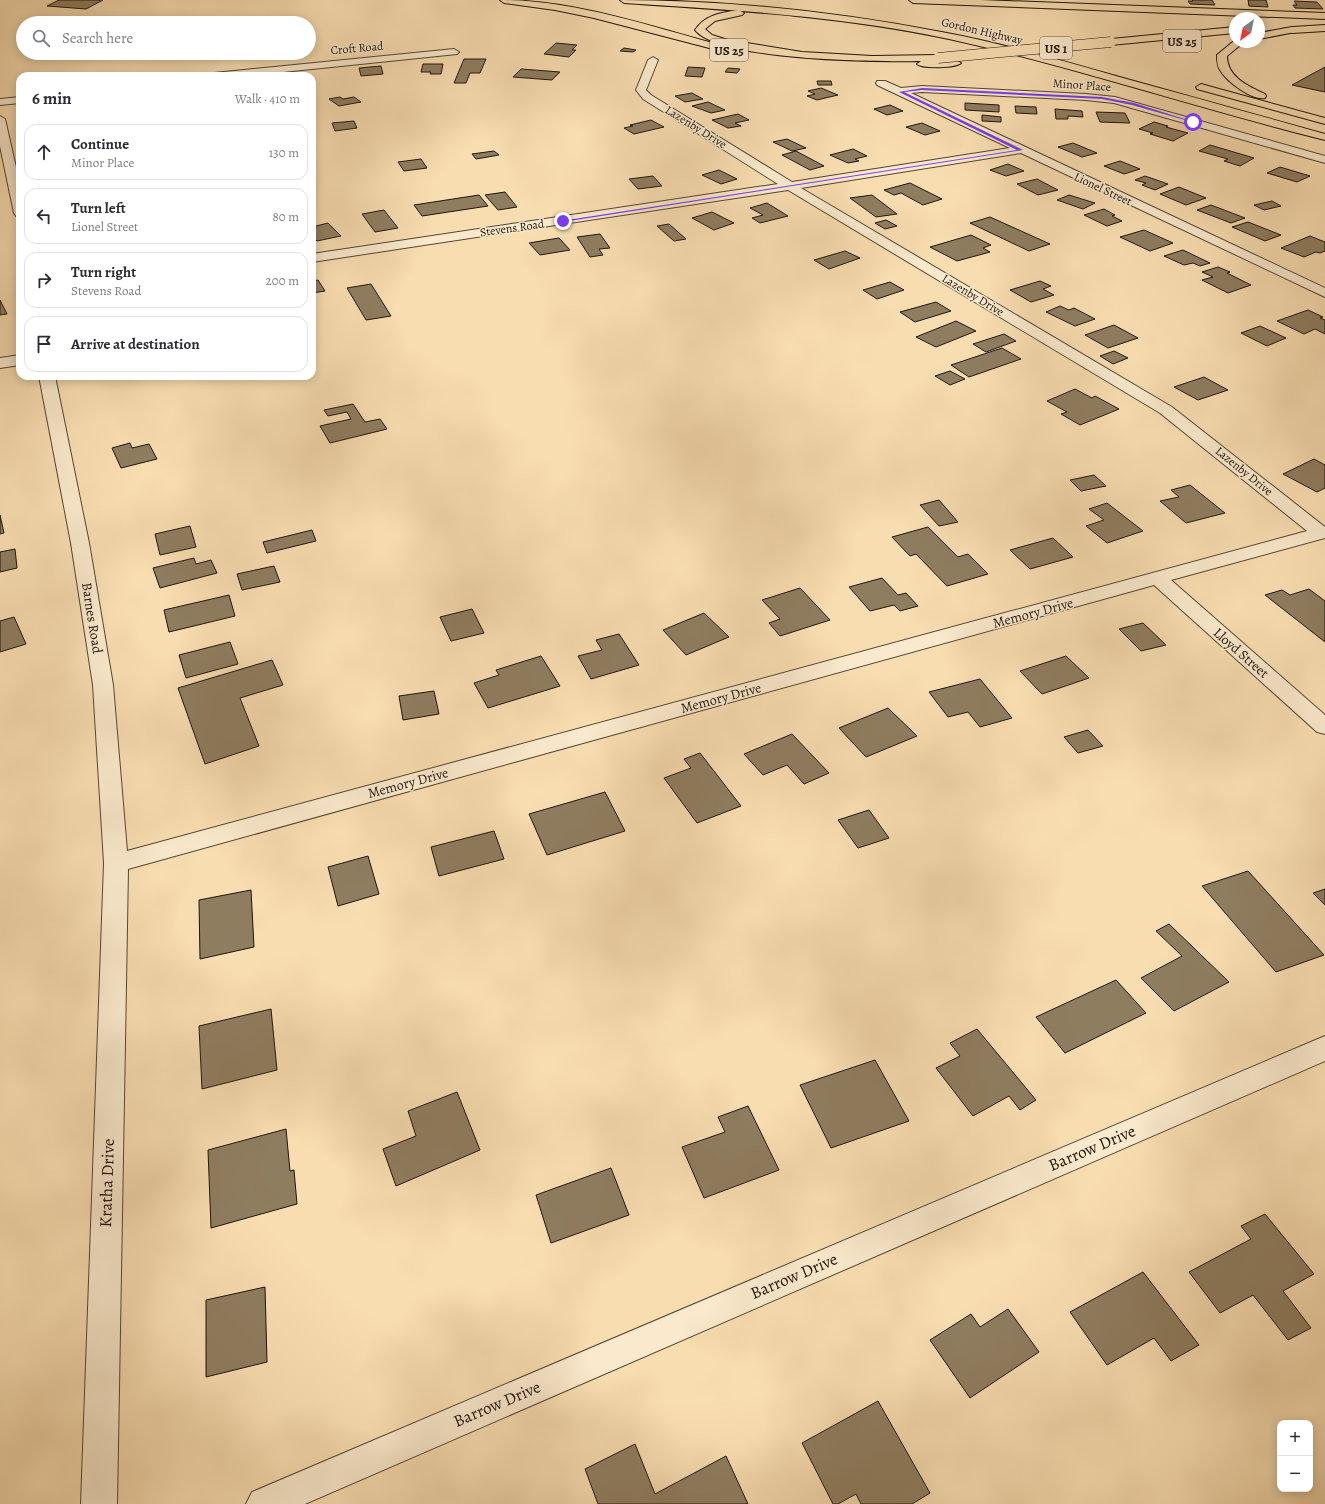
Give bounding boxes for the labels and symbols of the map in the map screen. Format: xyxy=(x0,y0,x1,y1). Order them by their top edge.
north arrow xyxy=(1229,12,1265,48)
street label: Gordon Highway xyxy=(940,14,1025,48)
road number: US 25 xyxy=(1163,30,1201,52)
road number: US 1 xyxy=(1040,37,1072,59)
street label: Croft Road xyxy=(330,38,385,58)
road number: US 25 xyxy=(710,39,748,61)
street label: Minor Place xyxy=(1052,75,1112,95)
street label: Lazenby Drive xyxy=(662,102,730,152)
route start xyxy=(1184,113,1202,131)
street label: Lionel Street xyxy=(1071,169,1135,209)
route end xyxy=(554,212,572,230)
street label: Stevens Road xyxy=(479,215,546,240)
street label: Lazenby Drive xyxy=(939,270,1007,320)
street label: Lazenby Drive xyxy=(1212,443,1276,499)
street label: Barnes Road xyxy=(77,581,107,655)
street label: Memory Drive xyxy=(991,593,1075,633)
street label: Lloyd Street xyxy=(1209,624,1273,683)
street label: Memory Drive xyxy=(679,678,763,718)
street label: Memory Drive xyxy=(366,763,450,803)
street label: Barrow Drive xyxy=(1045,1119,1139,1177)
street label: Kratha Drive xyxy=(94,1138,120,1228)
street label: Barrow Drive xyxy=(747,1247,841,1305)
street label: Barrow Drive xyxy=(450,1375,544,1433)

